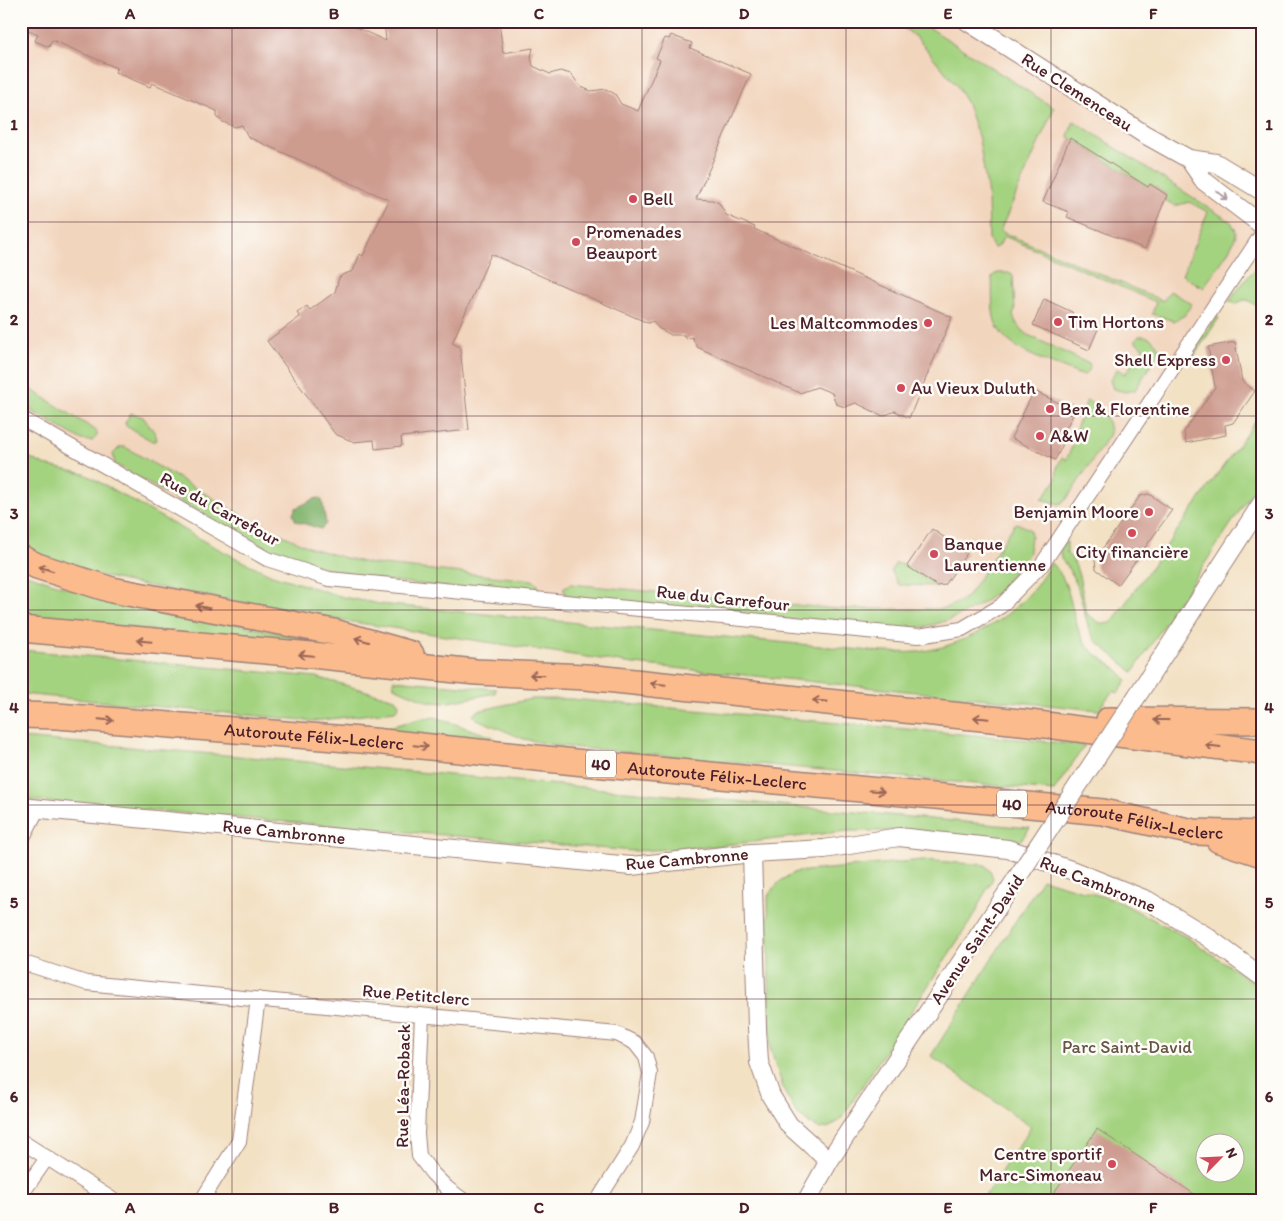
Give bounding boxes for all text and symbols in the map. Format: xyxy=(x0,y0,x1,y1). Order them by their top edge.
text: A xyxy=(124,4,136,23)
text: B xyxy=(329,4,340,23)
text: C xyxy=(534,4,545,23)
text: D xyxy=(739,4,750,23)
text: E xyxy=(944,4,953,23)
text: F xyxy=(1149,4,1158,23)
street label: Rue Clemenceau xyxy=(1017,48,1137,136)
text: 1 xyxy=(10,115,18,134)
text: 1 xyxy=(1265,115,1273,134)
place label: Bell xyxy=(643,188,673,210)
one-way arrow xyxy=(1215,189,1228,200)
marker: Bell xyxy=(627,193,639,205)
place label: Promenades Beauport xyxy=(586,221,682,264)
marker: Promenades Beauport xyxy=(570,236,582,248)
text: 2 xyxy=(10,310,19,329)
text: 2 xyxy=(1265,310,1274,329)
place label: Tim Hortons xyxy=(1068,311,1164,333)
place label: Les Maltcommodes xyxy=(770,312,918,334)
marker: Tim Hortons xyxy=(1052,316,1064,328)
marker: Les Maltcommodes xyxy=(922,317,934,329)
place label: Shell Express xyxy=(1114,349,1216,371)
marker: Shell Express xyxy=(1220,354,1232,366)
place label: Au Vieux Duluth xyxy=(911,377,1036,399)
marker: Au Vieux Duluth xyxy=(895,382,907,394)
place label: Ben & Florentine xyxy=(1060,398,1190,420)
marker: Ben & Florentine xyxy=(1044,403,1056,415)
place label: A&W xyxy=(1050,425,1089,447)
marker: A&W xyxy=(1034,430,1046,442)
street label: Rue du Carrefour xyxy=(156,467,284,551)
place label: Benjamin Moore xyxy=(1013,501,1139,523)
text: 3 xyxy=(10,504,19,523)
text: 3 xyxy=(1265,504,1274,523)
marker: Benjamin Moore xyxy=(1143,506,1155,518)
marker: City financière xyxy=(1126,527,1138,539)
place label: Banque Laurentienne xyxy=(944,533,1046,576)
place label: City financière xyxy=(1075,541,1189,563)
marker: Banque Laurentienne xyxy=(928,548,940,560)
one-way arrow xyxy=(38,563,54,573)
street label: Rue du Carrefour xyxy=(655,580,791,616)
one-way arrow xyxy=(195,602,211,612)
one-way arrow xyxy=(355,634,371,644)
one-way arrow xyxy=(136,636,152,645)
one-way arrow xyxy=(298,650,314,659)
one-way arrow xyxy=(529,670,545,679)
one-way arrow xyxy=(650,679,666,689)
one-way arrow xyxy=(812,696,828,706)
text: 4 xyxy=(9,698,19,717)
text: 4 xyxy=(1264,698,1274,717)
one-way arrow xyxy=(973,713,989,723)
one-way arrow xyxy=(98,715,114,724)
one-way arrow xyxy=(1153,715,1169,725)
street label: Autoroute Félix-Leclerc xyxy=(223,718,405,755)
one-way arrow xyxy=(413,741,429,751)
one-way arrow xyxy=(1206,741,1222,751)
road number: 40 xyxy=(586,751,616,778)
street label: Autoroute Félix-Leclerc xyxy=(626,756,808,795)
one-way arrow xyxy=(869,786,885,796)
road number: 40 xyxy=(997,791,1027,818)
street label: Autoroute Félix-Leclerc xyxy=(1045,796,1224,844)
street label: Rue Cambronne xyxy=(221,815,347,849)
street label: Rue Cambronne xyxy=(625,843,749,875)
street label: Rue Cambronne xyxy=(1037,851,1159,917)
street label: Avenue Saint-David xyxy=(925,870,1029,1008)
text: 5 xyxy=(10,893,19,912)
text: 5 xyxy=(1265,893,1274,912)
street label: Rue Petitclerc xyxy=(361,979,471,1011)
street label: Rue Léa-Roback xyxy=(391,1023,415,1148)
park label: Parc Saint-David xyxy=(1062,1036,1192,1058)
text: 6 xyxy=(10,1087,19,1106)
text: 6 xyxy=(1265,1087,1274,1106)
north arrow xyxy=(1196,1134,1246,1184)
place label: Centre sportif Marc-Simoneau xyxy=(979,1143,1102,1186)
text: N xyxy=(1222,1145,1241,1161)
marker: Centre sportif Marc-Simoneau xyxy=(1106,1158,1118,1170)
text: A xyxy=(124,1198,136,1217)
text: B xyxy=(329,1198,340,1217)
text: C xyxy=(534,1198,545,1217)
text: D xyxy=(739,1198,750,1217)
text: E xyxy=(944,1198,953,1217)
text: F xyxy=(1149,1198,1158,1217)

